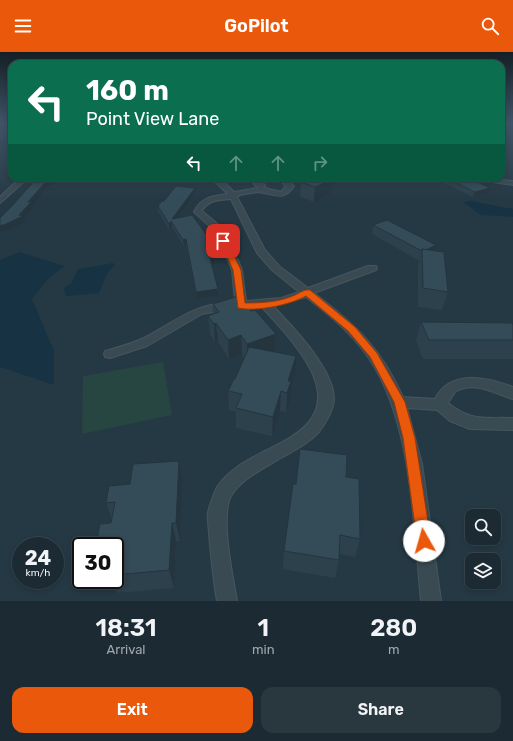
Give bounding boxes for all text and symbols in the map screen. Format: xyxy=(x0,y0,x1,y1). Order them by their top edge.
icon: menu xyxy=(12,15,34,37)
text: GoPilot xyxy=(224,15,289,37)
icon: search xyxy=(479,15,501,37)
text: 160 m xyxy=(86,74,169,107)
icon: left xyxy=(20,76,72,128)
text: Point View Lane xyxy=(86,108,219,130)
icon: left xyxy=(183,152,205,174)
icon: ahead xyxy=(225,152,247,174)
icon: ahead xyxy=(267,152,289,174)
icon: right xyxy=(309,152,331,174)
pin xyxy=(206,224,240,258)
icon: arrive xyxy=(212,230,234,252)
map controls xyxy=(465,509,501,589)
button: search xyxy=(465,509,501,545)
position arrow xyxy=(403,520,445,562)
speed limit sign: 30 xyxy=(72,537,124,589)
text: 24 xyxy=(25,546,51,570)
button: layers xyxy=(465,553,501,589)
text: km/h xyxy=(26,567,50,579)
text: 18:31 xyxy=(96,614,156,642)
text: 1 xyxy=(258,614,269,642)
text: 280 xyxy=(370,614,417,642)
text: Arrival xyxy=(106,642,146,657)
text: min xyxy=(252,642,275,657)
text: m xyxy=(388,642,400,657)
button: Exit xyxy=(12,687,253,733)
button: Share xyxy=(261,687,501,733)

